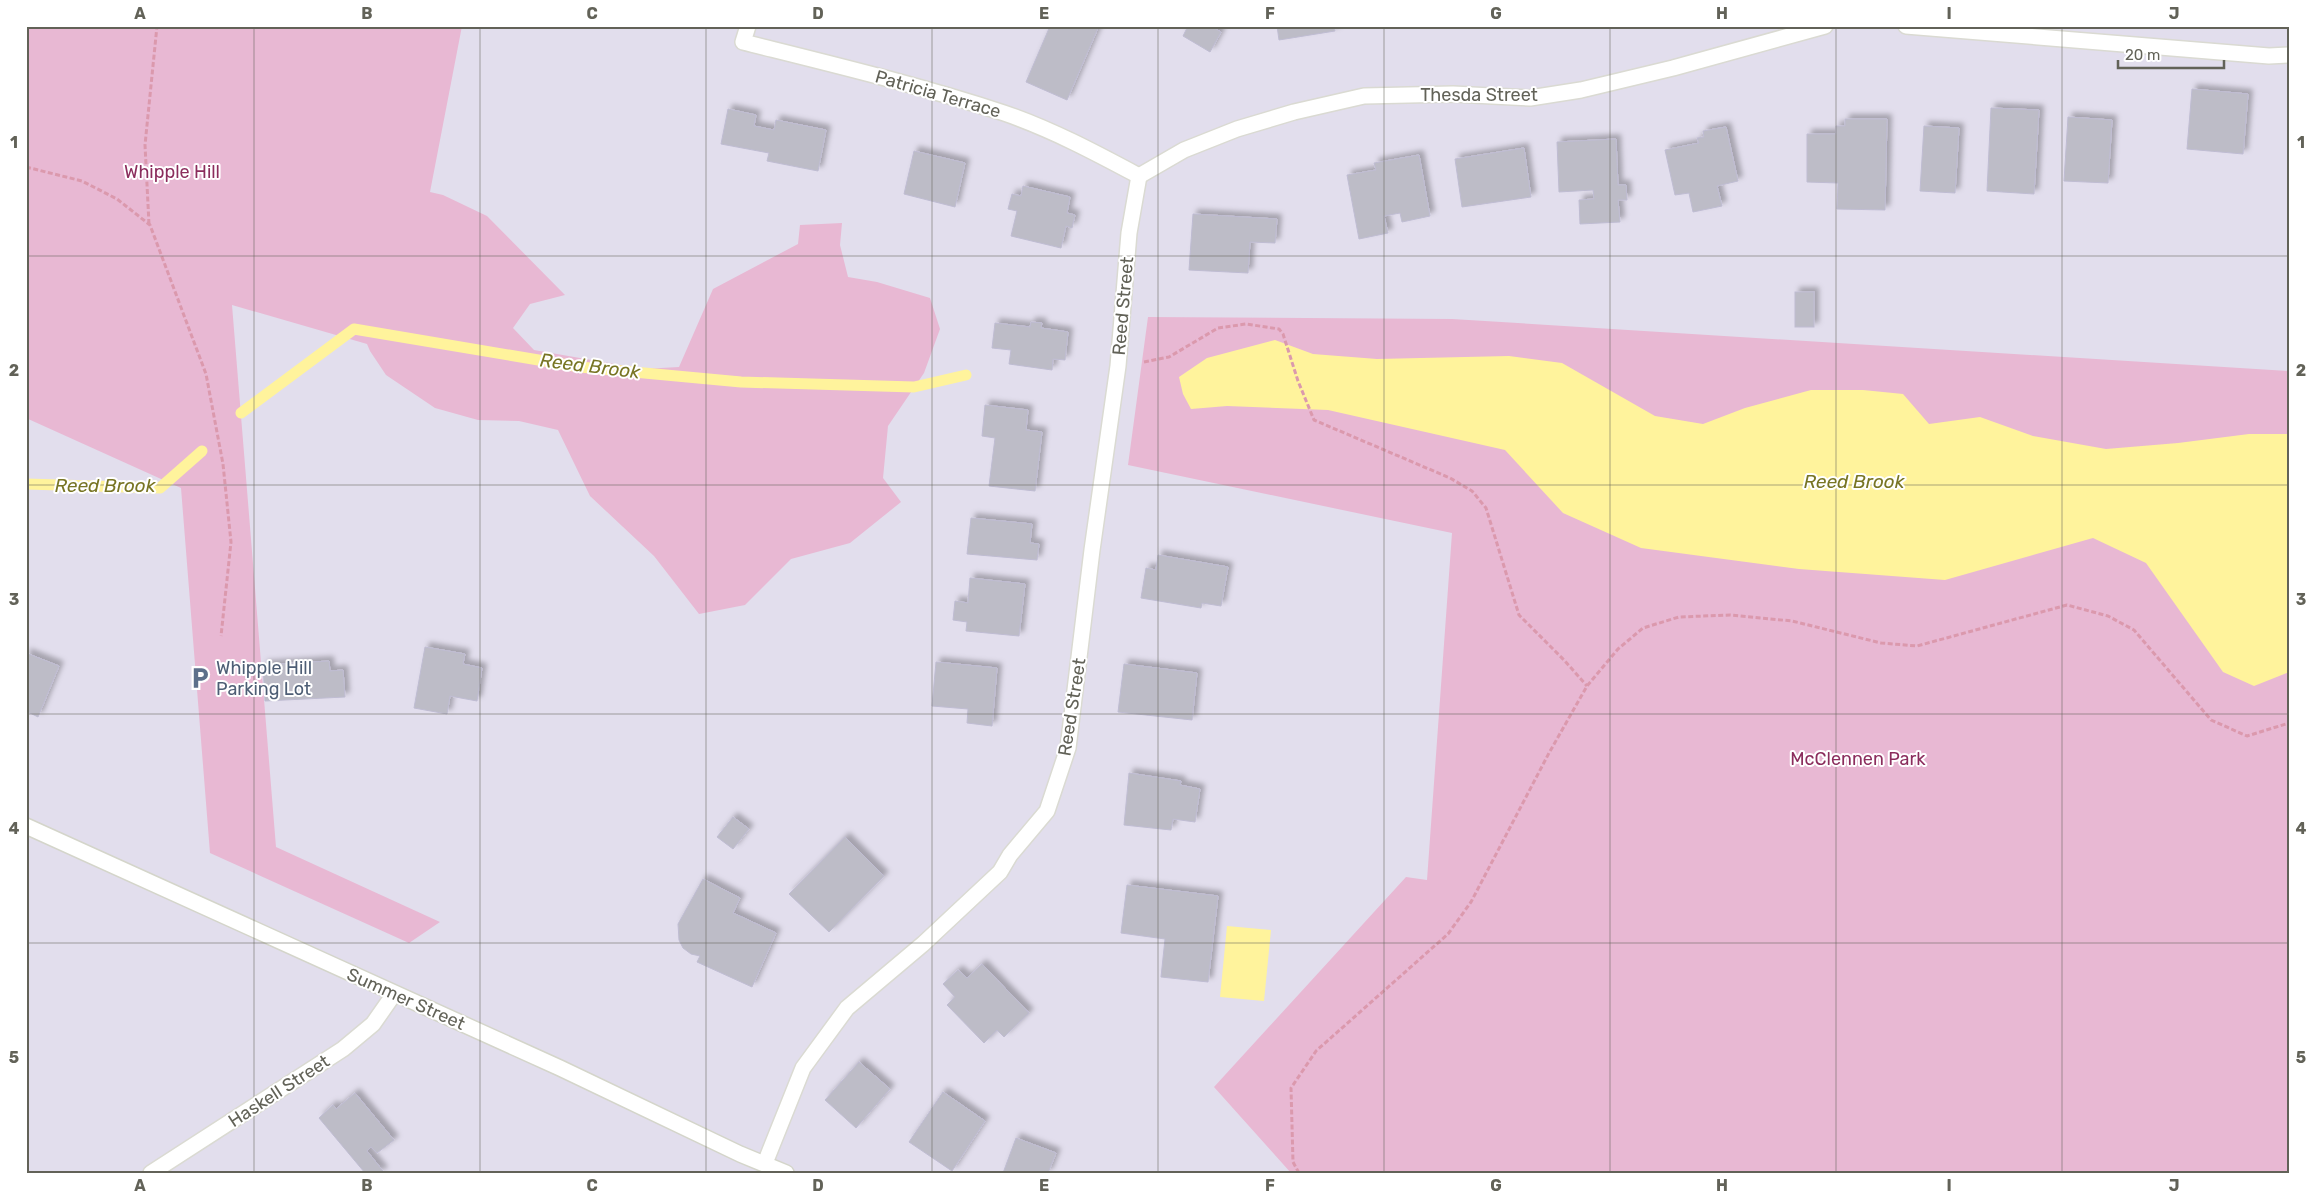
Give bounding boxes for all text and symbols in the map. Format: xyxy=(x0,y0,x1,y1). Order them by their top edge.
text: A xyxy=(134,4,146,23)
text: B xyxy=(361,4,373,23)
text: C xyxy=(586,4,598,23)
text: D xyxy=(812,4,824,23)
text: E xyxy=(1039,4,1049,23)
text: F xyxy=(1265,4,1275,23)
text: G xyxy=(1490,4,1502,23)
text: H xyxy=(1716,4,1728,23)
text: I xyxy=(1946,4,1952,23)
text: J xyxy=(2169,4,2179,23)
scale bar xyxy=(2118,38,2224,70)
text: 20 m xyxy=(2125,46,2160,64)
street label: Patricia Terrace xyxy=(873,66,1003,122)
street label: Thesda Street xyxy=(1420,84,1538,106)
text: 1 xyxy=(10,133,18,152)
text: 1 xyxy=(2297,133,2305,152)
park label: Whipple Hill xyxy=(124,161,220,183)
street label: Reed Street xyxy=(1108,256,1138,356)
water label: Reed Brook xyxy=(538,348,642,384)
text: 2 xyxy=(9,361,19,380)
text: 2 xyxy=(2296,361,2306,380)
water label: Reed Brook xyxy=(1804,470,1905,493)
water label: Reed Brook xyxy=(55,474,156,497)
text: 3 xyxy=(9,590,19,609)
text: 3 xyxy=(2296,590,2306,609)
street label: Reed Street xyxy=(1053,656,1091,758)
place label: Whipple Hill Parking Lot xyxy=(216,657,312,700)
parking icon: Whipple Hill Parking Lot xyxy=(187,665,213,691)
park label: McClennen Park xyxy=(1790,748,1926,770)
text: 4 xyxy=(9,819,20,838)
text: 4 xyxy=(2296,819,2307,838)
street label: Summer Street xyxy=(344,963,468,1035)
text: 5 xyxy=(9,1048,19,1067)
text: 5 xyxy=(2296,1048,2306,1067)
street label: Haskell Street xyxy=(224,1050,334,1132)
text: A xyxy=(134,1176,146,1195)
text: B xyxy=(361,1176,373,1195)
text: C xyxy=(586,1176,598,1195)
text: D xyxy=(812,1176,824,1195)
text: E xyxy=(1039,1176,1049,1195)
text: F xyxy=(1265,1176,1275,1195)
text: G xyxy=(1490,1176,1502,1195)
text: H xyxy=(1716,1176,1728,1195)
text: I xyxy=(1946,1176,1952,1195)
text: J xyxy=(2169,1176,2179,1195)

